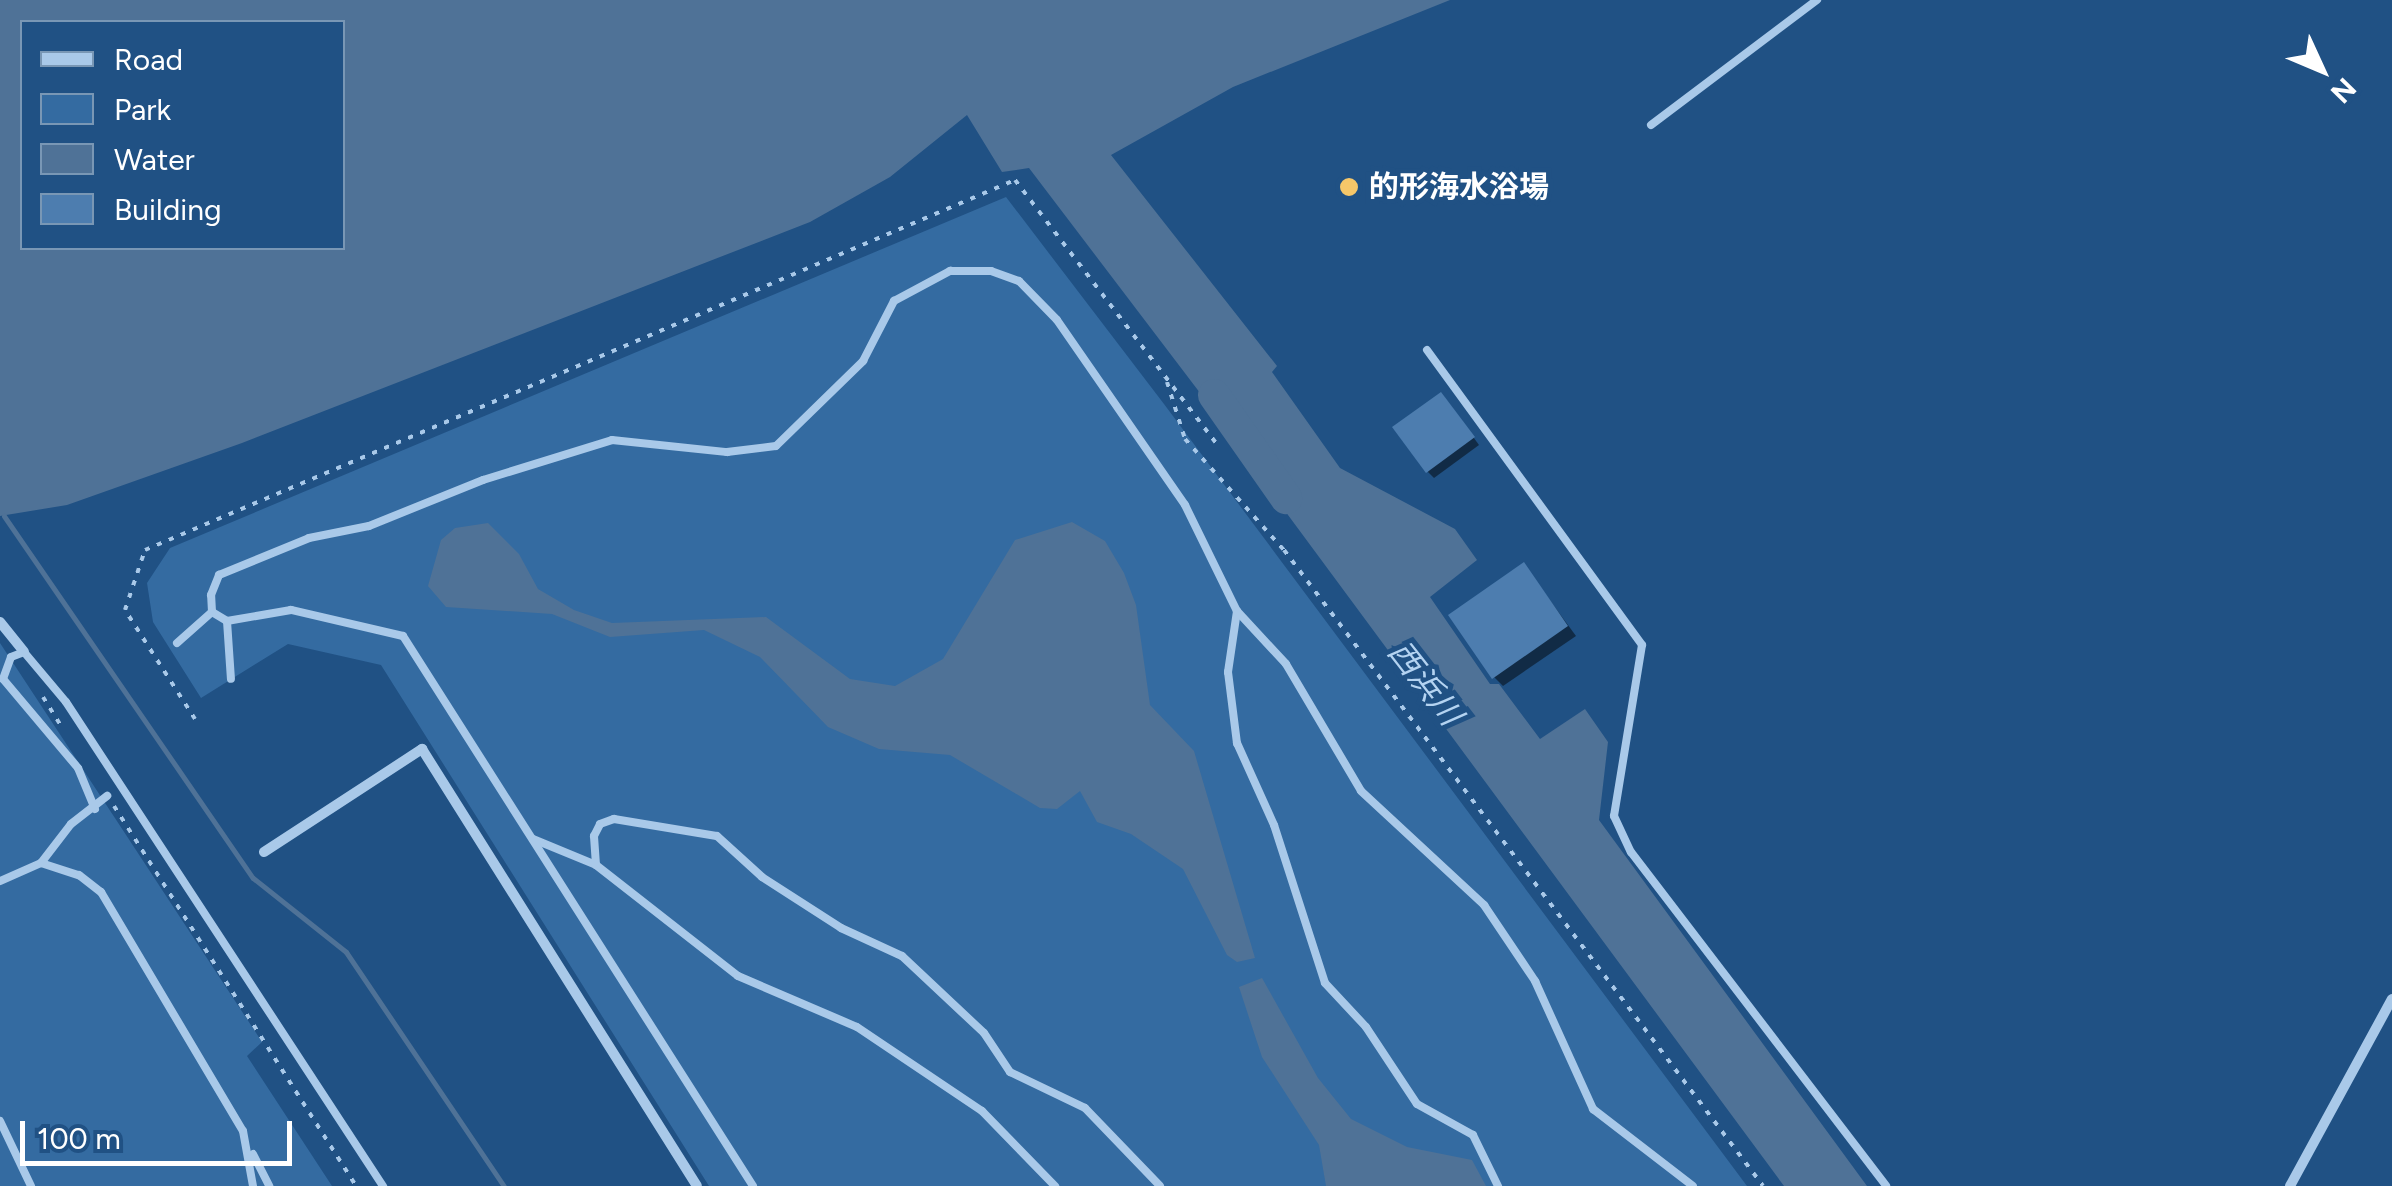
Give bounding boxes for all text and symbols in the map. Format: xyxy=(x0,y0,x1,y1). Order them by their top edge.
legend xyxy=(20,20,345,250)
north arrow xyxy=(2272,20,2372,120)
text: Road xyxy=(114,41,183,78)
text: N xyxy=(2324,71,2363,110)
text: Park xyxy=(114,91,171,128)
text: Water xyxy=(114,141,195,178)
place label: 的形海水浴場 xyxy=(1369,169,1549,205)
marker: 的形海水浴場 xyxy=(1338,176,1360,198)
text: Building xyxy=(114,191,222,228)
water label: 西浜川 xyxy=(1380,633,1470,733)
scale bar xyxy=(25,1101,298,1163)
text: 100 m xyxy=(37,1120,121,1157)

